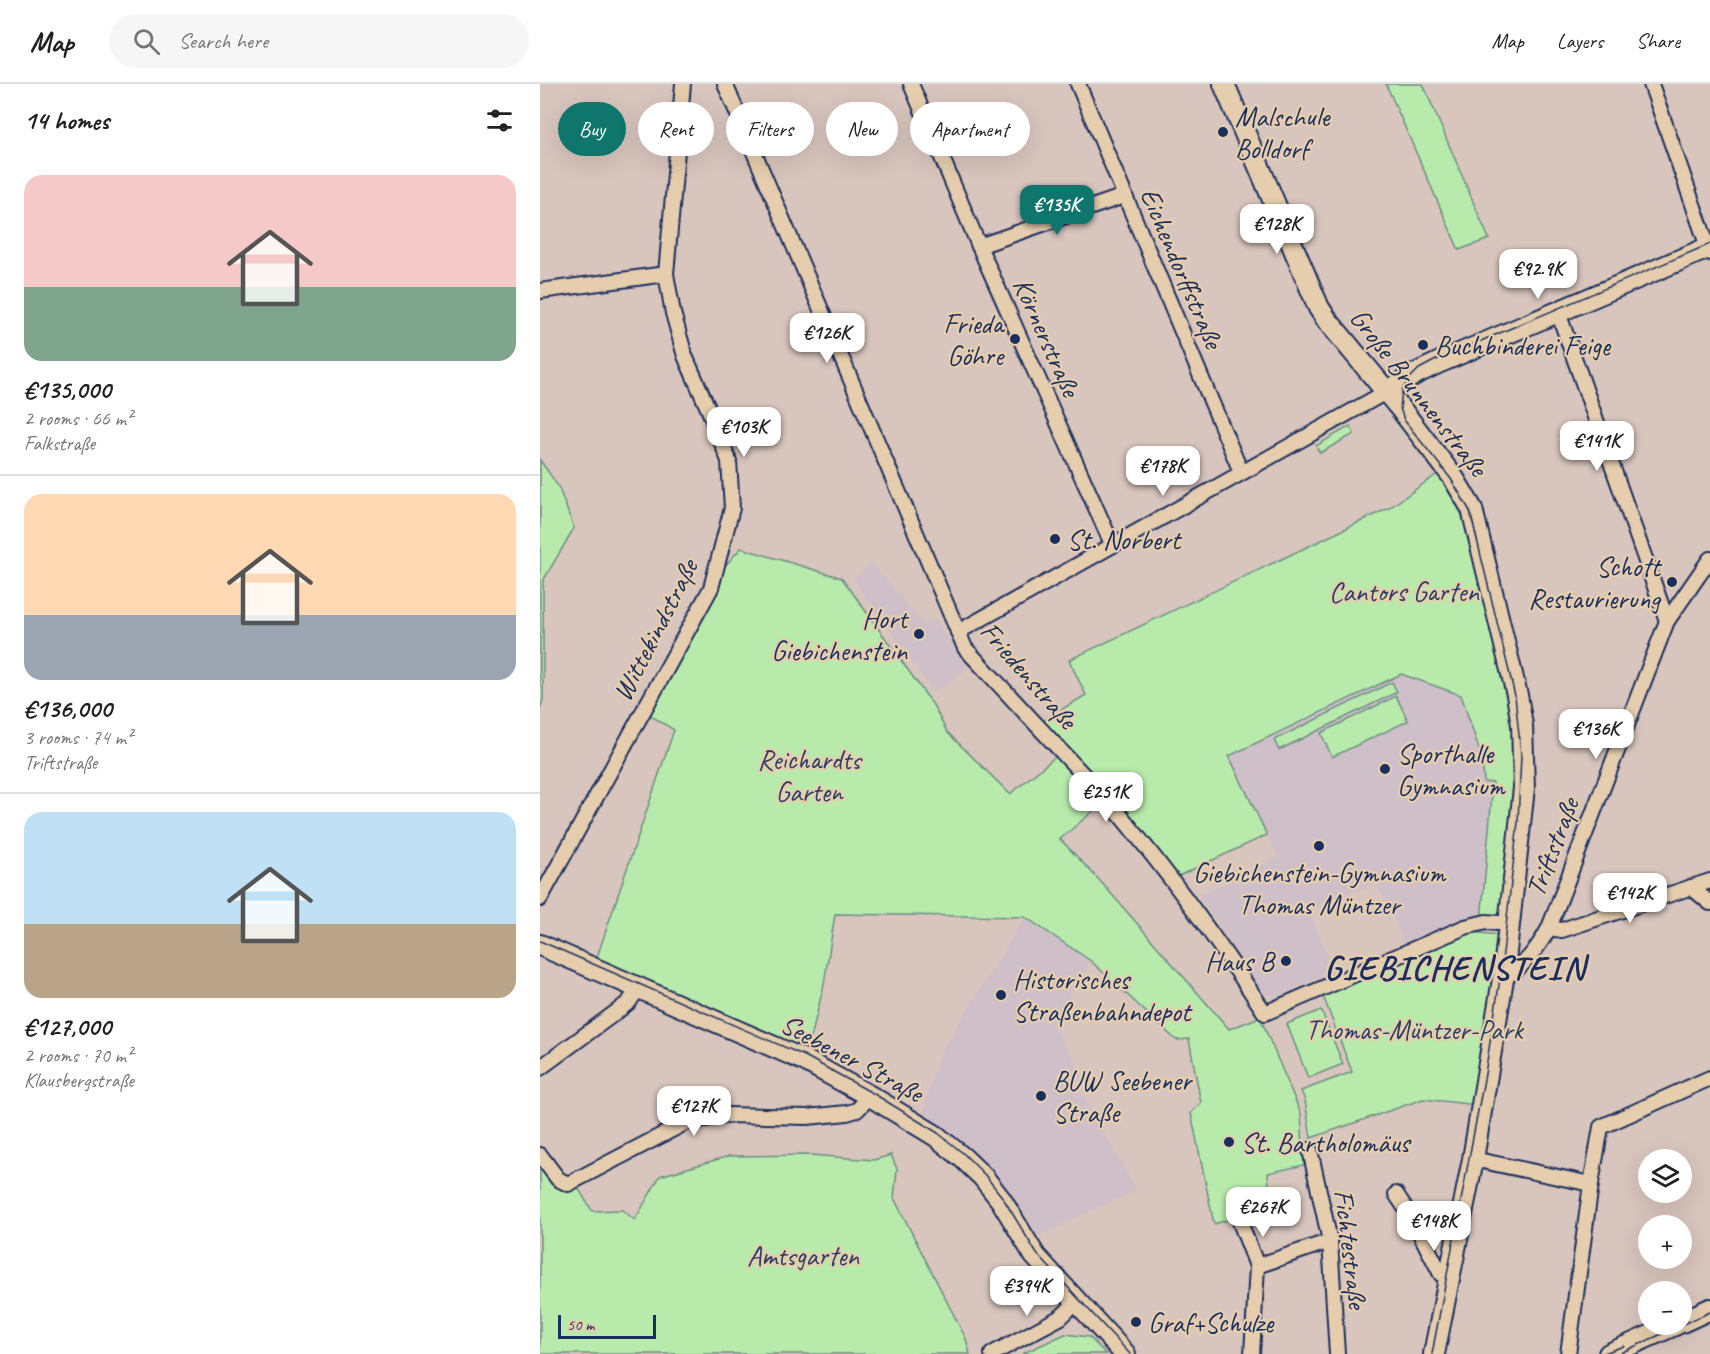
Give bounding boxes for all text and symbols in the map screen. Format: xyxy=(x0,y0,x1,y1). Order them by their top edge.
search box xyxy=(109,14,529,68)
text: Map xyxy=(30,24,73,59)
icon: search xyxy=(130,25,163,58)
text: Search here xyxy=(178,27,268,55)
text: Map xyxy=(1491,28,1524,54)
text: Layers xyxy=(1557,28,1603,54)
text: Share xyxy=(1636,28,1680,54)
place label: Malschule Bolldorf xyxy=(1235,99,1331,166)
chip: Buy xyxy=(558,102,626,156)
chip: Rent xyxy=(638,102,714,156)
chip: Filters xyxy=(726,102,814,156)
chip: New xyxy=(826,102,898,156)
chip: Apartment xyxy=(910,102,1030,156)
text: 14 homes xyxy=(24,104,109,137)
icon: filters xyxy=(483,104,516,137)
marker: Malschule Bolldorf xyxy=(1216,125,1230,139)
street label: Eichendorffstraße xyxy=(1133,183,1232,355)
pin: €135K xyxy=(1015,185,1099,236)
text: €135K xyxy=(1034,192,1080,217)
pin: €128K xyxy=(1235,204,1319,255)
text: €128K xyxy=(1254,211,1300,236)
icon: home xyxy=(216,214,324,322)
pin: €92.9K xyxy=(1489,249,1587,300)
text: €92.9K xyxy=(1513,256,1563,281)
street label: Körnerstraße xyxy=(1005,272,1089,403)
street label: Große Brunnenstraße xyxy=(1342,301,1497,485)
place label: Frieda Göhre xyxy=(944,306,1006,373)
pin: €126K xyxy=(785,313,869,364)
text: €126K xyxy=(804,320,850,345)
place label: Buchbinderei Feige xyxy=(1435,328,1612,363)
marker: Frieda Göhre xyxy=(1008,332,1022,346)
marker: Buchbinderei Feige xyxy=(1416,338,1430,352)
text: €135,000 xyxy=(24,373,111,406)
text: 2 rooms · 66 m² xyxy=(24,406,132,431)
pin: €103K xyxy=(702,407,786,458)
text: €103K xyxy=(721,414,767,439)
pin: €141K xyxy=(1555,421,1639,472)
text: €141K xyxy=(1574,428,1620,453)
text: Falkstraße xyxy=(24,431,95,456)
pin: €178K xyxy=(1121,446,1205,497)
text: €178K xyxy=(1140,453,1186,478)
place label: St. Norbert xyxy=(1067,522,1183,557)
marker: St. Norbert xyxy=(1048,532,1062,546)
icon: home xyxy=(216,533,324,641)
place label: Schott Restaurierung xyxy=(1528,549,1663,616)
street label: Wittekindstraße xyxy=(604,552,706,707)
park label: Cantors Garten xyxy=(1329,574,1480,609)
marker: Schott Restaurierung xyxy=(1665,575,1679,589)
place label: Hort Giebichenstein xyxy=(771,601,910,668)
street label: Friedenstraße xyxy=(973,614,1086,737)
marker: Hort Giebichenstein xyxy=(912,627,926,641)
text: €136,000 xyxy=(24,692,112,725)
pin: €136K xyxy=(1554,709,1638,760)
text: €136K xyxy=(1573,716,1619,741)
text: 3 rooms · 74 m² xyxy=(24,725,132,750)
place label: Sporthalle Gymnasium xyxy=(1397,736,1506,803)
park label: Reichardts Garten xyxy=(757,742,863,809)
text: Triftstraße xyxy=(24,750,97,775)
marker: Sporthalle Gymnasium xyxy=(1378,762,1392,776)
pin: €251K xyxy=(1064,772,1148,823)
text: €251K xyxy=(1083,779,1129,804)
street label: Triftstraße xyxy=(1517,791,1587,901)
marker: Giebichenstein-Gymnasium Thomas Müntzer xyxy=(1312,839,1326,853)
icon: home xyxy=(216,851,324,959)
place label: Giebichenstein-Gymnasium Thomas Müntzer xyxy=(1193,855,1447,922)
pin: €142K xyxy=(1588,873,1672,924)
text: €142K xyxy=(1607,880,1653,905)
place label: Haus B xyxy=(1205,944,1277,979)
district label: GIEBICHENSTEIN xyxy=(1324,946,1590,989)
marker: Haus B xyxy=(1279,954,1293,968)
place label: Historisches Straßenbahndepot xyxy=(1013,962,1193,1029)
marker: Historisches Straßenbahndepot xyxy=(994,988,1008,1002)
street label: Seebener Straße xyxy=(775,1006,931,1111)
text: €127,000 xyxy=(24,1010,111,1043)
park label: Thomas-Müntzer-Park xyxy=(1305,1012,1524,1047)
text: 2 rooms · 70 m² xyxy=(24,1043,132,1068)
place label: BUW Seebener Straße xyxy=(1053,1063,1193,1130)
text: Klausbergstraße xyxy=(24,1068,134,1093)
pin: €127K xyxy=(652,1086,736,1137)
marker: BUW Seebener Straße xyxy=(1034,1089,1048,1103)
text: €127K xyxy=(671,1093,717,1118)
place label: St. Bartholomäus xyxy=(1241,1125,1412,1160)
marker: St. Bartholomäus xyxy=(1222,1135,1236,1149)
map controls xyxy=(1638,1149,1692,1335)
button: layers xyxy=(1638,1149,1692,1203)
pin: €267K xyxy=(1221,1187,1305,1238)
street label: Fichtestraße xyxy=(1326,1187,1376,1313)
text: €267K xyxy=(1240,1194,1286,1219)
pin: €148K xyxy=(1392,1201,1476,1252)
text: €148K xyxy=(1411,1208,1457,1233)
button: + xyxy=(1638,1215,1692,1269)
park label: Amtsgarten xyxy=(747,1238,860,1273)
pin: €394K xyxy=(985,1266,1069,1317)
text: €394K xyxy=(1004,1273,1050,1298)
button: − xyxy=(1638,1281,1692,1335)
place label: Graf+Schulze xyxy=(1148,1305,1275,1340)
scale bar xyxy=(558,1312,656,1340)
text: 50 m xyxy=(567,1315,594,1335)
marker: Graf+Schulze xyxy=(1129,1315,1143,1329)

